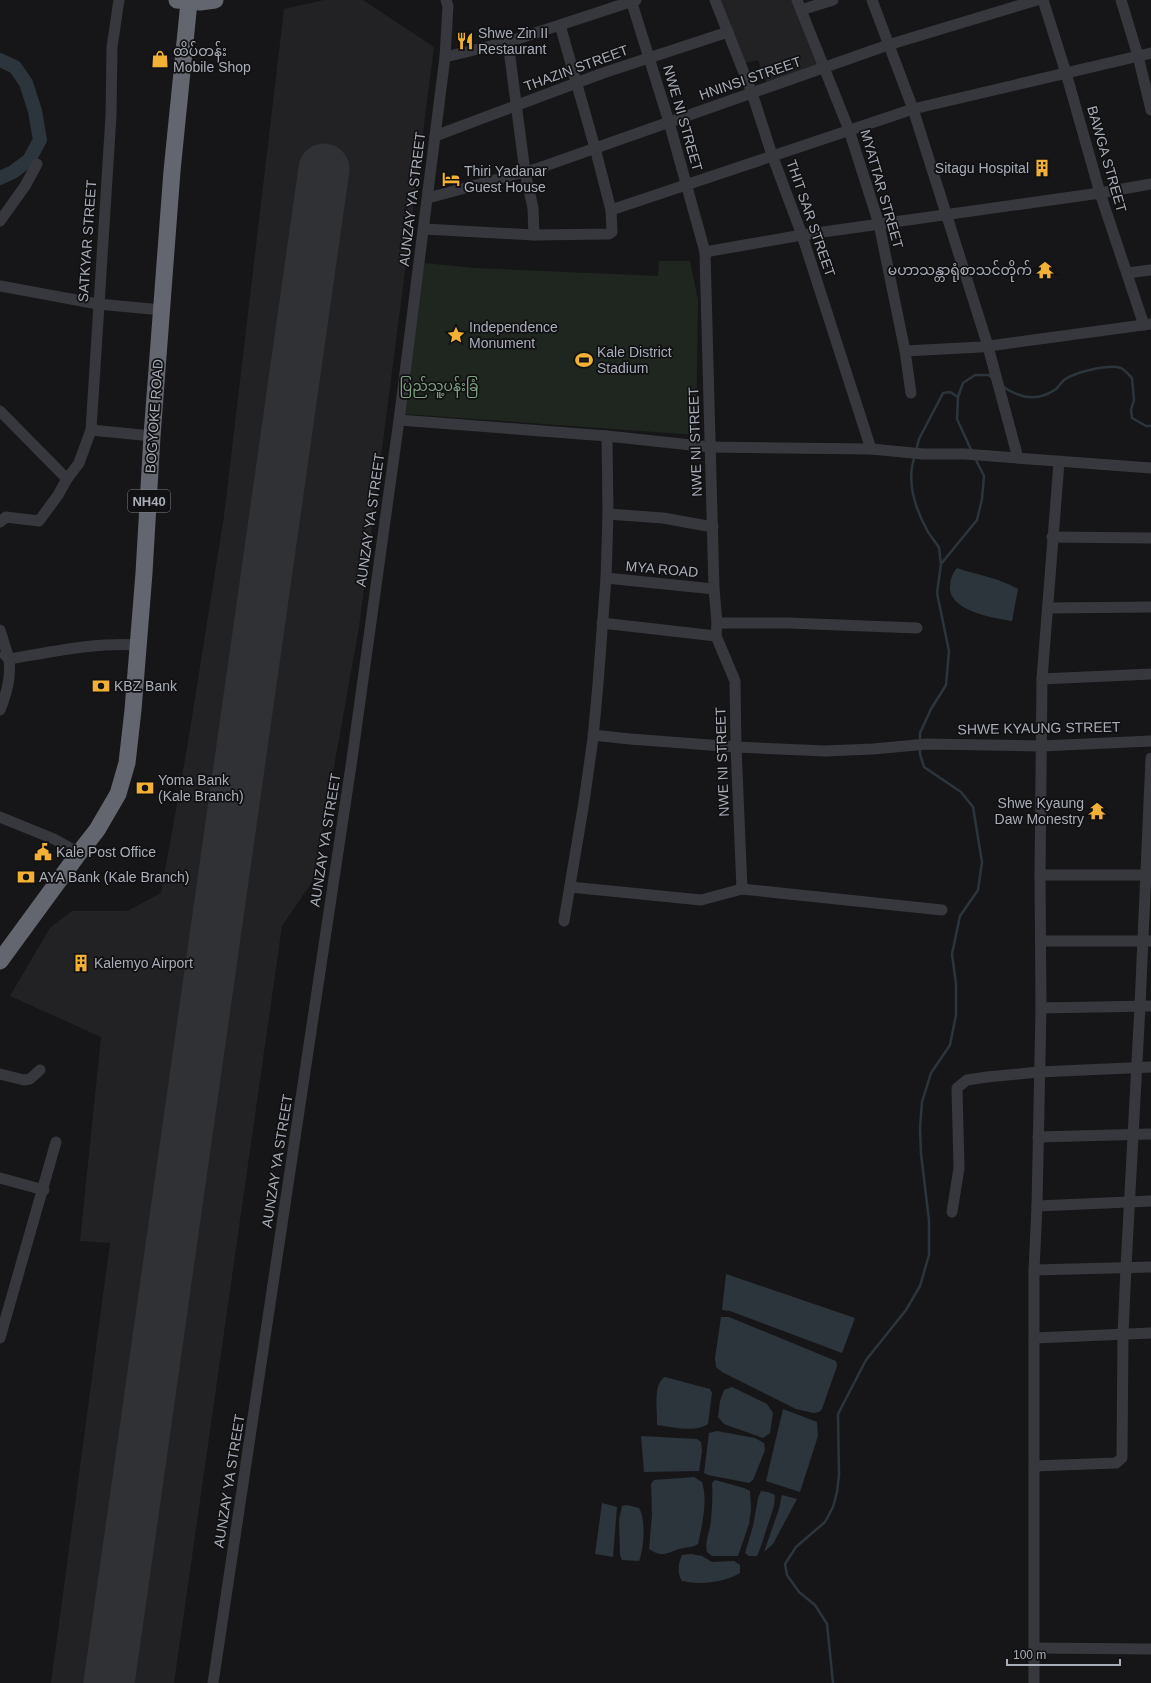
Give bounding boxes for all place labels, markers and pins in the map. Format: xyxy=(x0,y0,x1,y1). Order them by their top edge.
place label: Shwe Zin II Restaurant xyxy=(478,25,548,57)
restaurant icon: Shwe Zin II Restaurant xyxy=(455,31,475,51)
place label: ထိပ်တန်း Mobile Shop xyxy=(173,41,251,75)
shop icon: ထိပ်တန်း Mobile Shop xyxy=(150,49,170,69)
building icon: Sitagu Hospital xyxy=(1032,158,1052,178)
place label: Sitagu Hospital xyxy=(935,160,1029,176)
place label: Thiri Yadanar Guest House xyxy=(464,163,547,195)
hotel icon: Thiri Yadanar Guest House xyxy=(441,169,461,189)
place label: မဟာသန္တာရုံစာသင်တိုက် xyxy=(888,260,1032,282)
temple icon: မဟာသန္တာရုံစာသင်တိုက် xyxy=(1035,260,1055,280)
place label: Independence Monument xyxy=(469,319,558,351)
place icon: Independence Monument xyxy=(446,325,466,345)
place label: Kale District Stadium xyxy=(597,344,672,376)
sports icon: Kale District Stadium xyxy=(574,350,594,370)
bank icon: KBZ Bank xyxy=(91,676,111,696)
place label: KBZ Bank xyxy=(114,678,178,694)
place label: Yoma Bank (Kale Branch) xyxy=(158,772,244,804)
bank icon: Yoma Bank (Kale Branch) xyxy=(135,778,155,798)
place label: Shwe Kyaung Daw Monestry xyxy=(995,795,1084,827)
temple icon: Shwe Kyaung Daw Monestry xyxy=(1087,801,1107,821)
public building icon: Kale Post Office xyxy=(33,842,53,862)
place label: Kale Post Office xyxy=(56,844,156,860)
bank icon: AYA Bank (Kale Branch) xyxy=(16,867,36,887)
place label: AYA Bank (Kale Branch) xyxy=(39,869,189,885)
building icon: Kalemyo Airport xyxy=(71,953,91,973)
place label: Kalemyo Airport xyxy=(94,955,193,971)

